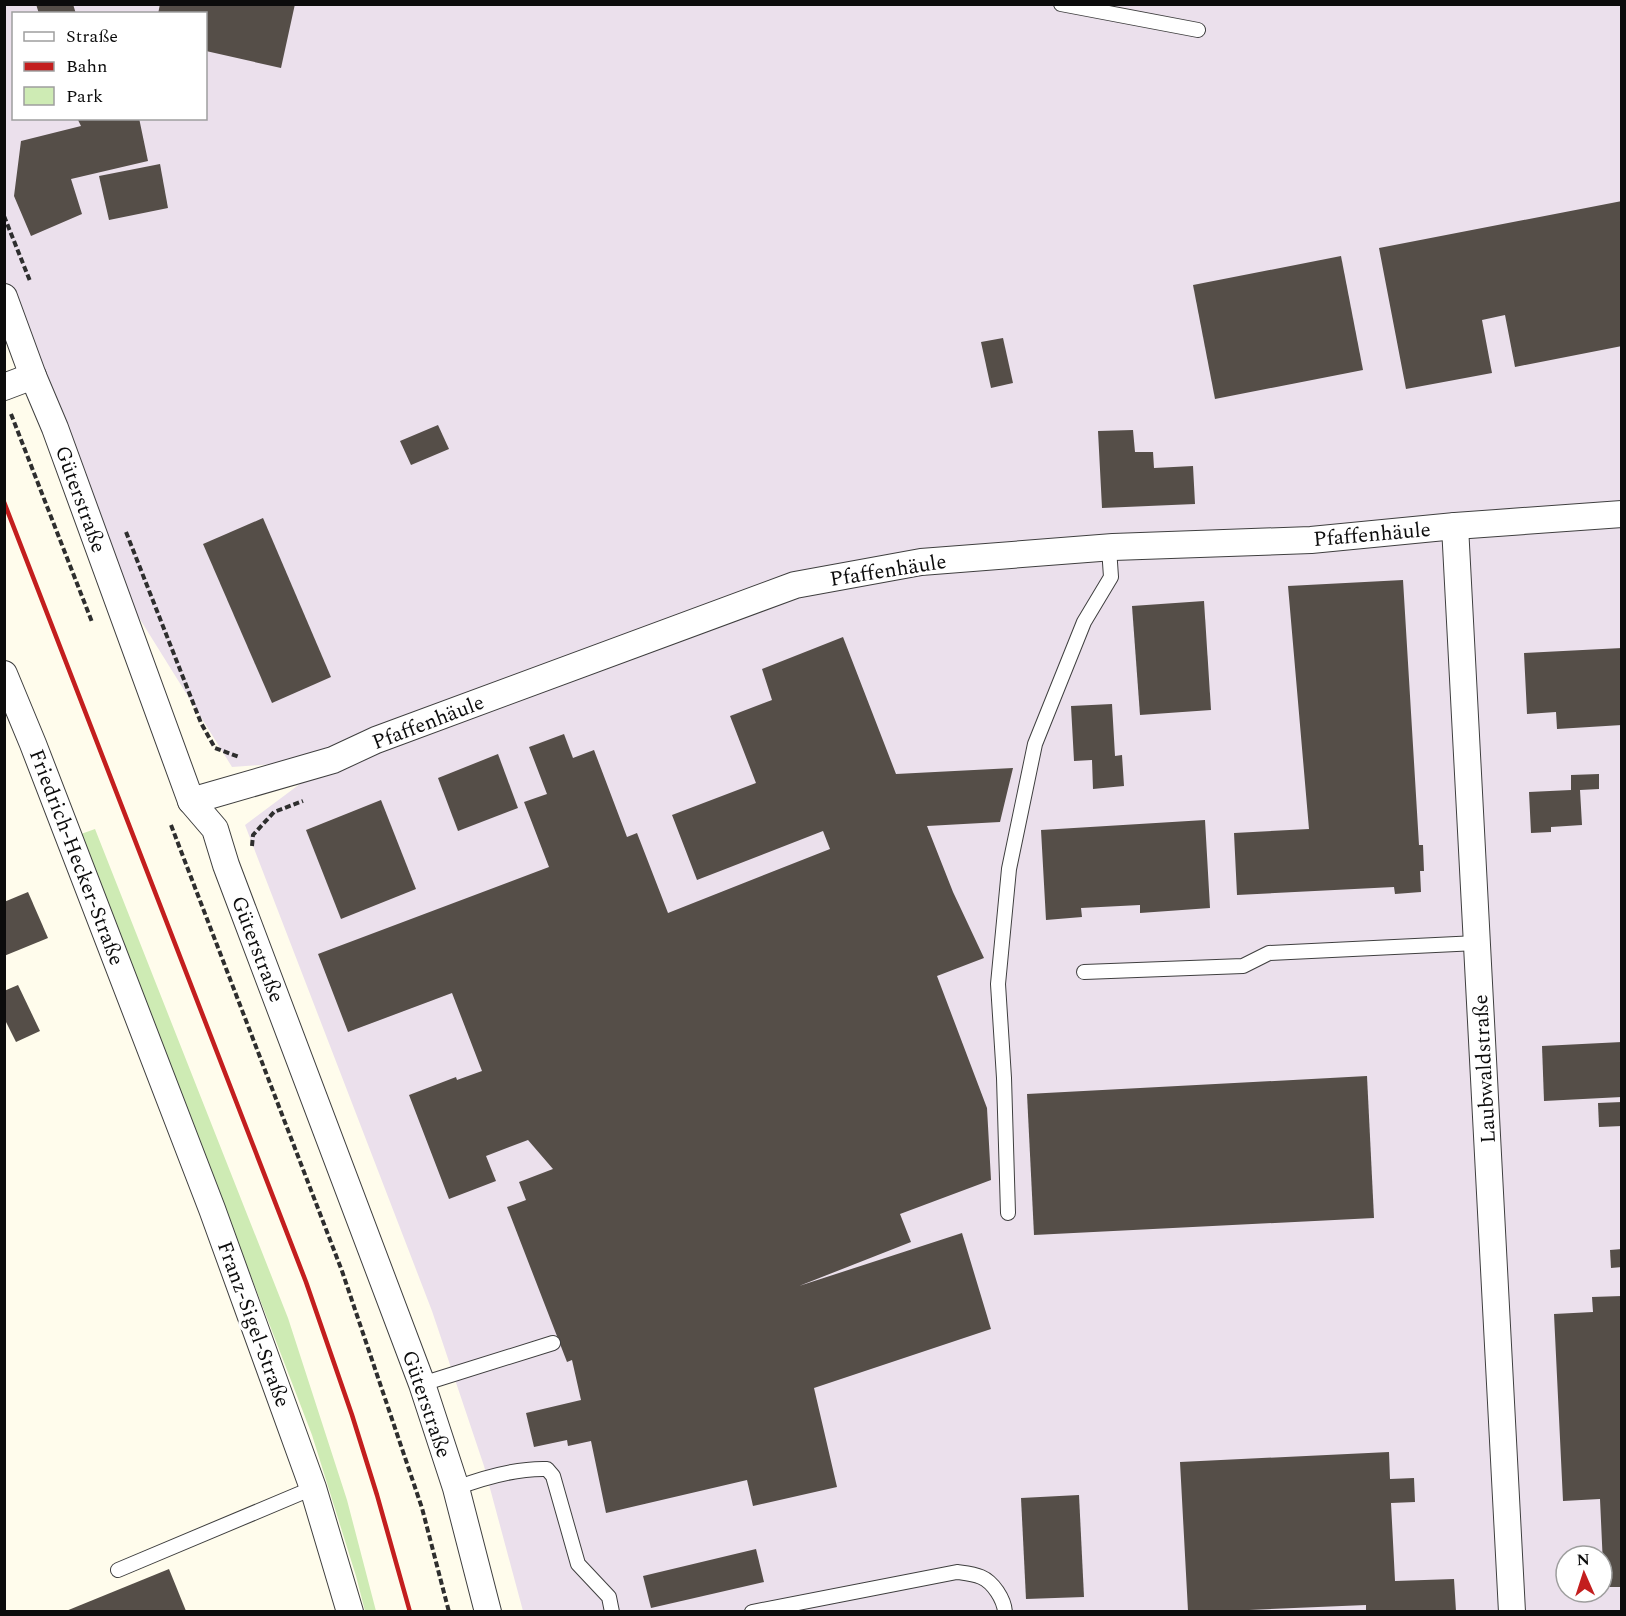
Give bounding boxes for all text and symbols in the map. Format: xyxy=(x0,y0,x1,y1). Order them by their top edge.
legend xyxy=(12,12,207,120)
text: Straße xyxy=(66,23,118,50)
text: Bahn xyxy=(66,53,108,80)
text: Park xyxy=(66,83,103,110)
street label: Güterstraße xyxy=(46,441,114,557)
street label: Pfaffenhäule xyxy=(1312,514,1432,556)
street label: Pfaffenhäule xyxy=(828,546,949,596)
street label: Pfaffenhäule xyxy=(368,687,489,759)
street label: Friedrich-Hecker-Straße xyxy=(20,744,132,970)
street label: Güterstraße xyxy=(222,891,292,1007)
street label: Laubwaldstraße xyxy=(1465,994,1505,1144)
street label: Franz-Sigel-Straße xyxy=(208,1237,298,1412)
street label: Güterstraße xyxy=(393,1346,459,1462)
north arrow xyxy=(1554,1544,1614,1604)
text: N xyxy=(1576,1548,1590,1572)

